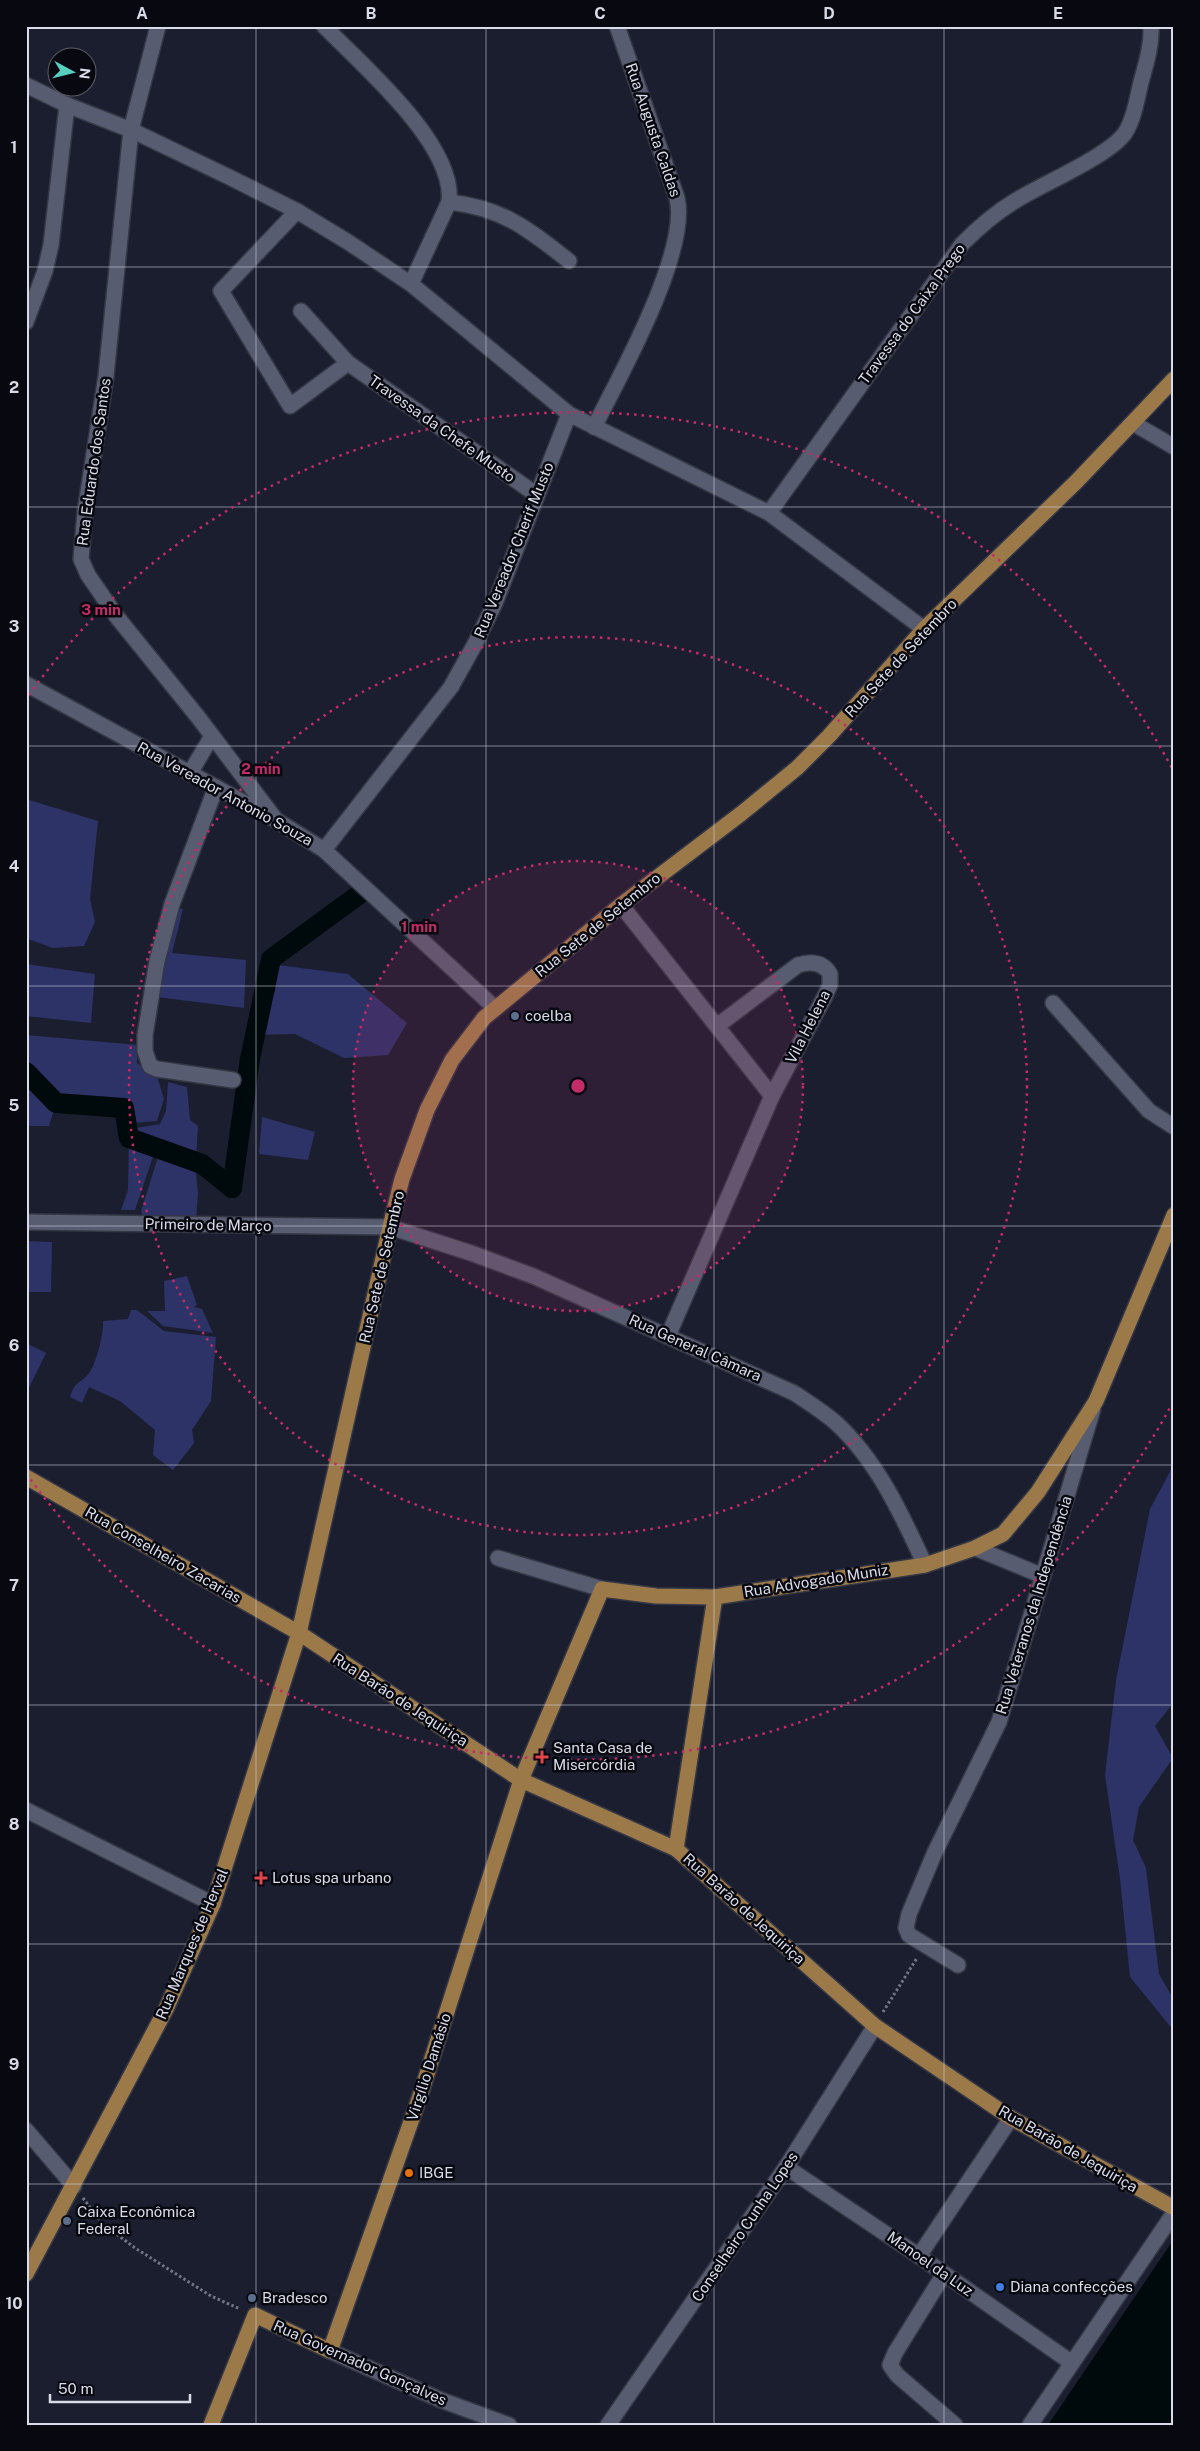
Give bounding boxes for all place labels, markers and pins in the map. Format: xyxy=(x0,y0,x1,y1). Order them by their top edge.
place label: coelba xyxy=(525,1007,572,1024)
marker: coelba xyxy=(509,1010,521,1022)
centre of rings xyxy=(569,1077,587,1095)
place label: Santa Casa de Misercórdia xyxy=(553,1739,653,1773)
marker: Santa Casa de Misercórdia xyxy=(535,1750,549,1764)
place label: Lotus spa urbano xyxy=(272,1869,391,1886)
marker: Lotus spa urbano xyxy=(254,1871,268,1885)
place label: IBGE xyxy=(419,2164,454,2181)
marker: IBGE xyxy=(403,2167,415,2179)
place label: Caixa Econômica Federal xyxy=(77,2203,195,2237)
marker: Caixa Econômica Federal xyxy=(61,2215,73,2227)
place label: Diana confecções xyxy=(1010,2278,1133,2295)
marker: Diana confecções xyxy=(994,2281,1006,2293)
place label: Bradesco xyxy=(262,2289,328,2306)
marker: Bradesco xyxy=(246,2292,258,2304)

